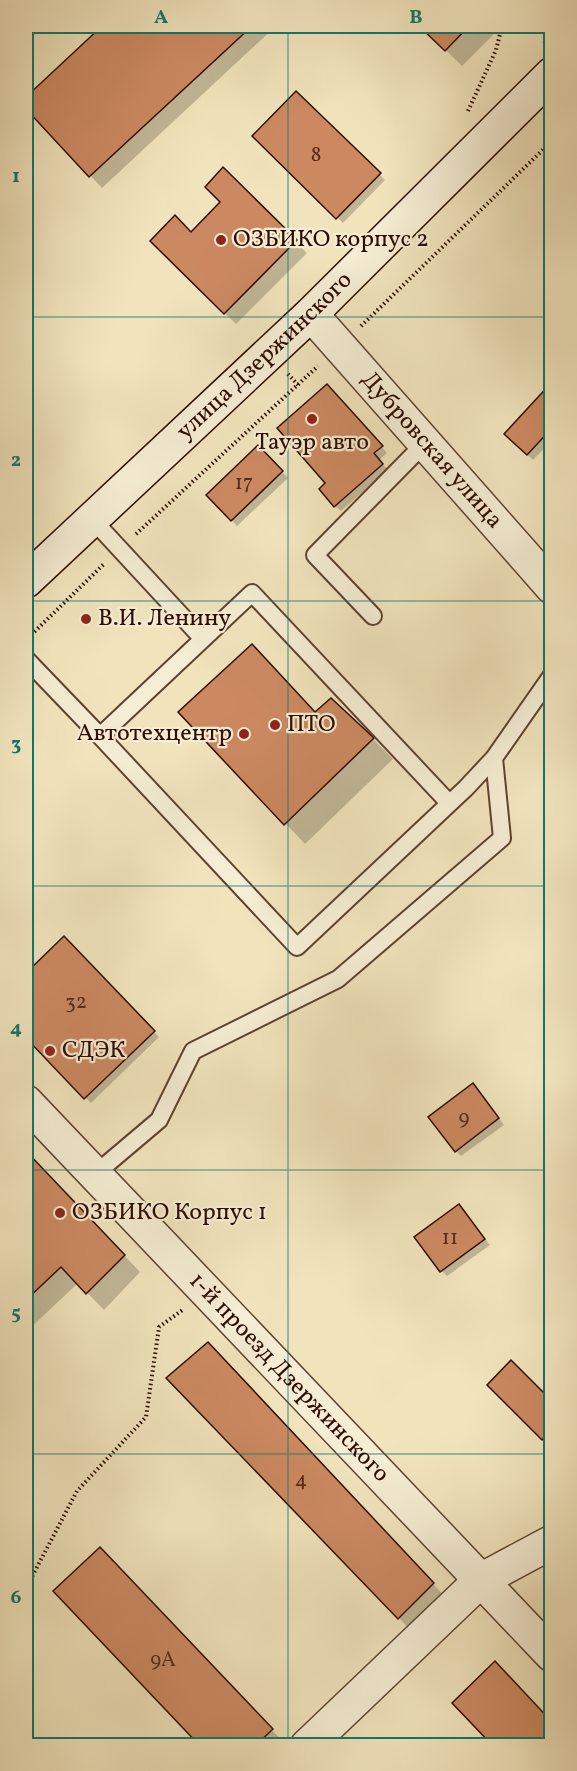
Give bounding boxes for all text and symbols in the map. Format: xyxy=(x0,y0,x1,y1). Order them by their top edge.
text: A xyxy=(154,4,168,32)
text: B xyxy=(409,4,423,32)
house number: 8 xyxy=(311,141,321,170)
text: 1 xyxy=(12,163,20,191)
place label: ОЗБИКО корпус 2 xyxy=(233,223,429,257)
marker: ОЗБИКО корпус 2 xyxy=(214,233,228,247)
street label: улица Дзержинского xyxy=(169,264,361,448)
street label: Дубровская улица xyxy=(353,364,510,537)
marker: Тауэр авто xyxy=(305,412,319,426)
place label: Тауэр авто xyxy=(255,426,369,460)
text: 2 xyxy=(11,447,21,475)
house number: 17 xyxy=(235,469,253,498)
place label: В.И. Ленину xyxy=(98,602,231,636)
marker: В.И. Ленину xyxy=(79,612,93,626)
place label: ПТО xyxy=(287,708,336,742)
place label: Автотехцентр xyxy=(77,717,232,751)
marker: ПТО xyxy=(268,718,282,732)
marker: Автотехцентр xyxy=(237,727,251,741)
text: 3 xyxy=(11,731,21,759)
house number: 32 xyxy=(65,988,87,1017)
text: 4 xyxy=(10,1015,22,1043)
place label: СДЭК xyxy=(62,1034,126,1068)
marker: СДЭК xyxy=(43,1044,57,1058)
house number: 9 xyxy=(459,1104,470,1133)
place label: ОЗБИКО Корпус 1 xyxy=(72,1196,267,1230)
marker: ОЗБИКО Корпус 1 xyxy=(53,1206,67,1220)
house number: 11 xyxy=(442,1224,458,1253)
street label: 1-й проезд Дзержинского xyxy=(180,1265,397,1491)
text: 5 xyxy=(11,1300,21,1328)
house number: 4 xyxy=(295,1466,307,1495)
text: 6 xyxy=(11,1584,22,1612)
house number: 9А xyxy=(150,1646,176,1675)

